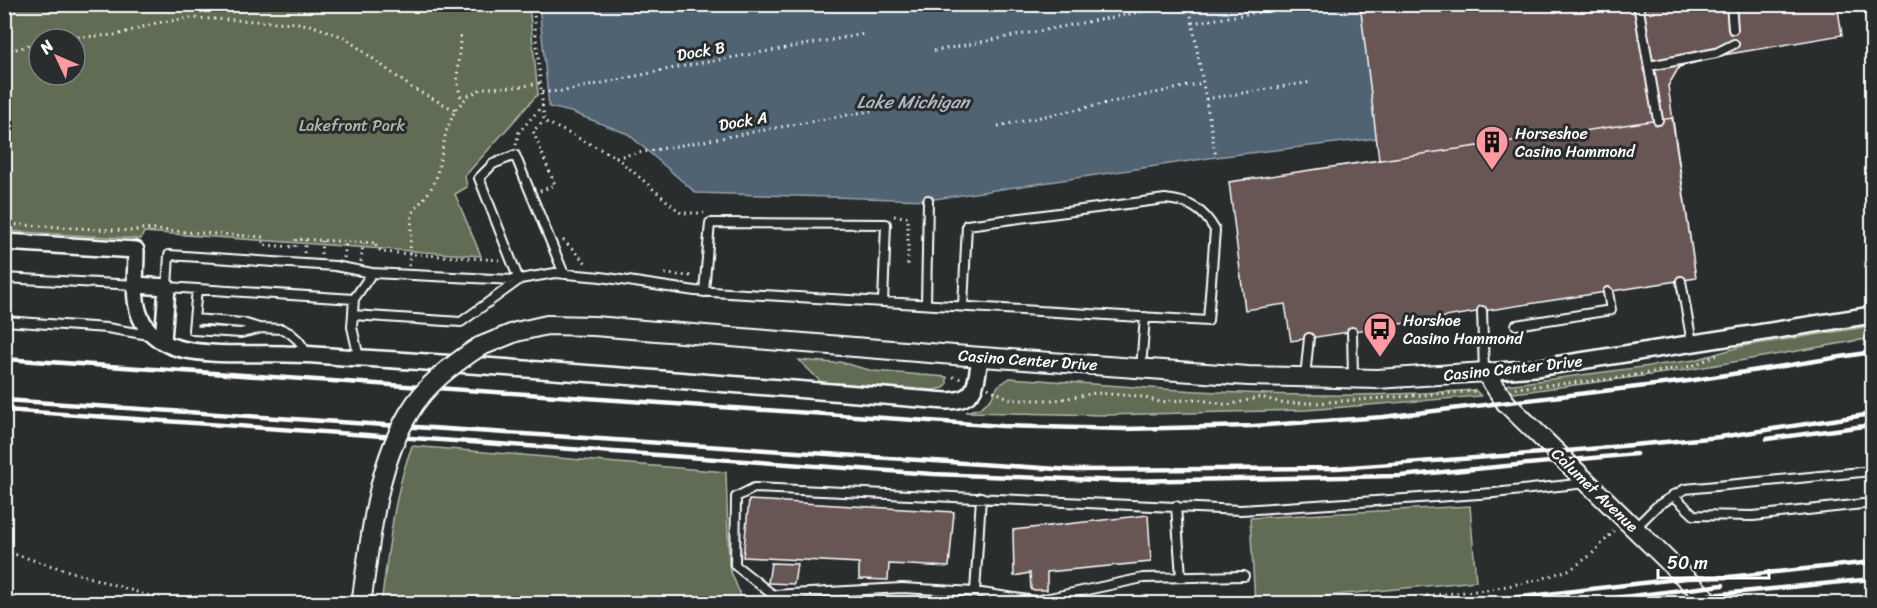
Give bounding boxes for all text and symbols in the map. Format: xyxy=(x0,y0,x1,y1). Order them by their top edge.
north arrow xyxy=(27,27,87,87)
text: N xyxy=(32,32,61,62)
street label: Dock B xyxy=(675,33,727,69)
water label: Lake Michigan xyxy=(857,86,971,118)
street label: Dock A xyxy=(716,102,770,140)
park label: Lakefront Park xyxy=(299,111,406,140)
place label: Horseshoe Casino Hammond xyxy=(1515,119,1636,166)
building icon: Horseshoe Casino Hammond xyxy=(1474,124,1510,171)
place label: Horshoe Casino Hammond xyxy=(1403,306,1524,353)
bus stop icon: Horshoe Casino Hammond xyxy=(1362,311,1398,358)
street label: Casino Center Drive xyxy=(957,341,1099,379)
street label: Casino Center Drive xyxy=(1442,346,1584,390)
street label: Calumet Avenue xyxy=(1544,440,1646,540)
scale bar xyxy=(1658,542,1769,580)
text: 50 m xyxy=(1667,547,1708,579)

